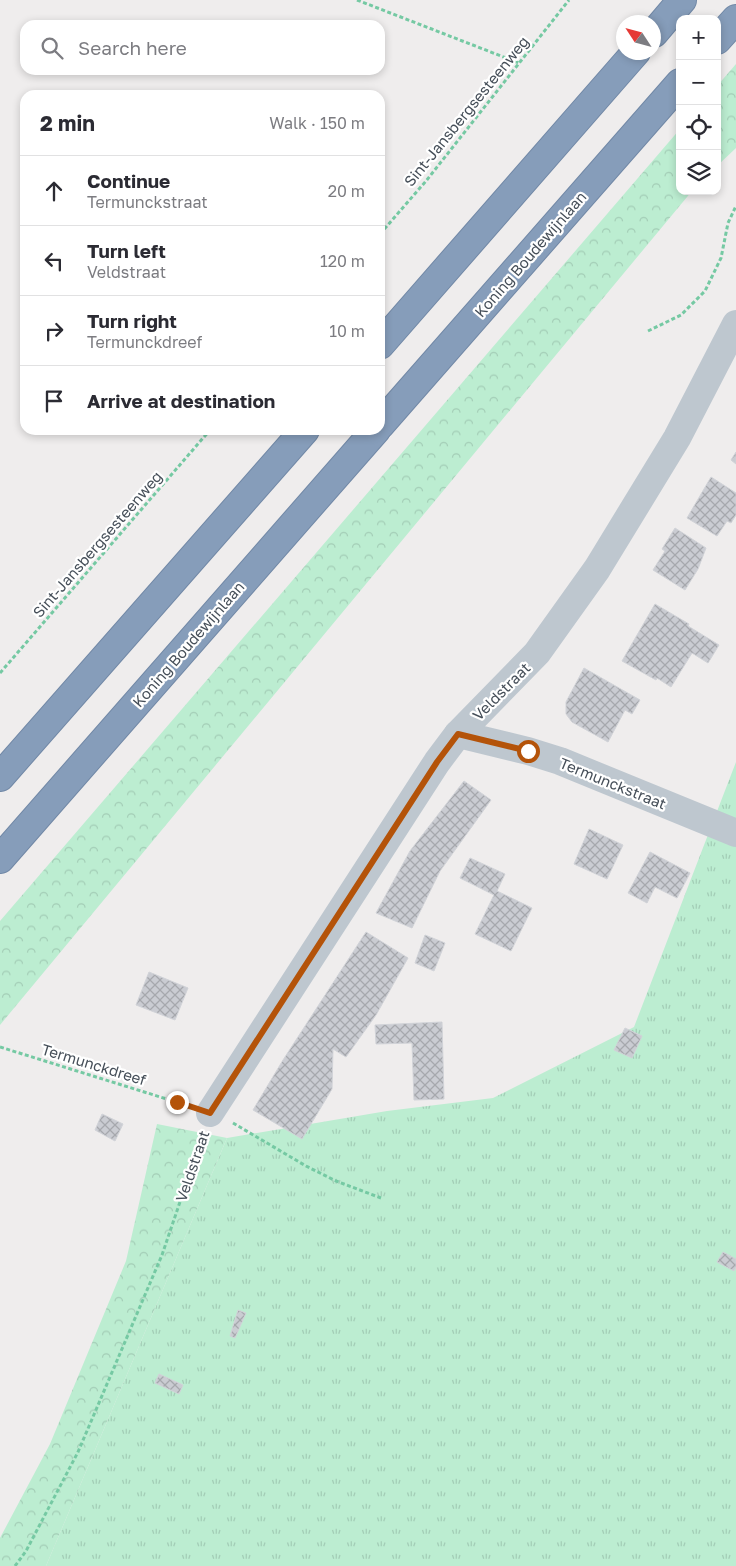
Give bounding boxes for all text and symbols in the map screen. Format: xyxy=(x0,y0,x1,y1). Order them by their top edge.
north arrow xyxy=(616,15,661,60)
map controls xyxy=(676,15,721,195)
button: + xyxy=(676,15,721,60)
search box xyxy=(20,20,385,75)
street label: Sint-Jansbergsesteenweg xyxy=(400,32,532,190)
icon: search xyxy=(38,34,66,62)
text: Search here xyxy=(78,36,187,59)
button: − xyxy=(676,60,721,105)
button: locate xyxy=(676,105,721,150)
text: 2 min xyxy=(40,110,95,136)
text: Walk · 150 m xyxy=(269,113,365,133)
button: layers xyxy=(676,150,721,195)
text: Continue xyxy=(87,169,170,192)
icon: ahead xyxy=(40,177,68,205)
text: 20 m xyxy=(328,181,365,201)
street label: Koning Boudewijnlaan xyxy=(470,187,590,321)
text: Termunckstraat xyxy=(87,192,208,212)
text: Turn left xyxy=(87,239,166,262)
icon: left xyxy=(40,247,68,275)
text: 120 m xyxy=(320,251,365,271)
text: Veldstraat xyxy=(87,262,166,282)
text: Turn right xyxy=(87,309,177,332)
icon: right xyxy=(40,317,68,345)
text: 10 m xyxy=(329,321,365,341)
text: Termunckdreef xyxy=(87,332,202,352)
icon: arrive xyxy=(40,387,68,415)
text: Arrive at destination xyxy=(87,389,275,412)
street label: Sint-Jansbergsesteenweg xyxy=(29,467,165,621)
street label: Koning Boudewijnlaan xyxy=(128,577,248,711)
street label: Veldstraat xyxy=(468,658,534,724)
route start xyxy=(517,740,540,763)
street label: Termunckstraat xyxy=(557,753,669,813)
street label: Termunckdreef xyxy=(40,1040,149,1089)
route end xyxy=(166,1091,189,1114)
street label: Veldstraat xyxy=(171,1128,213,1204)

